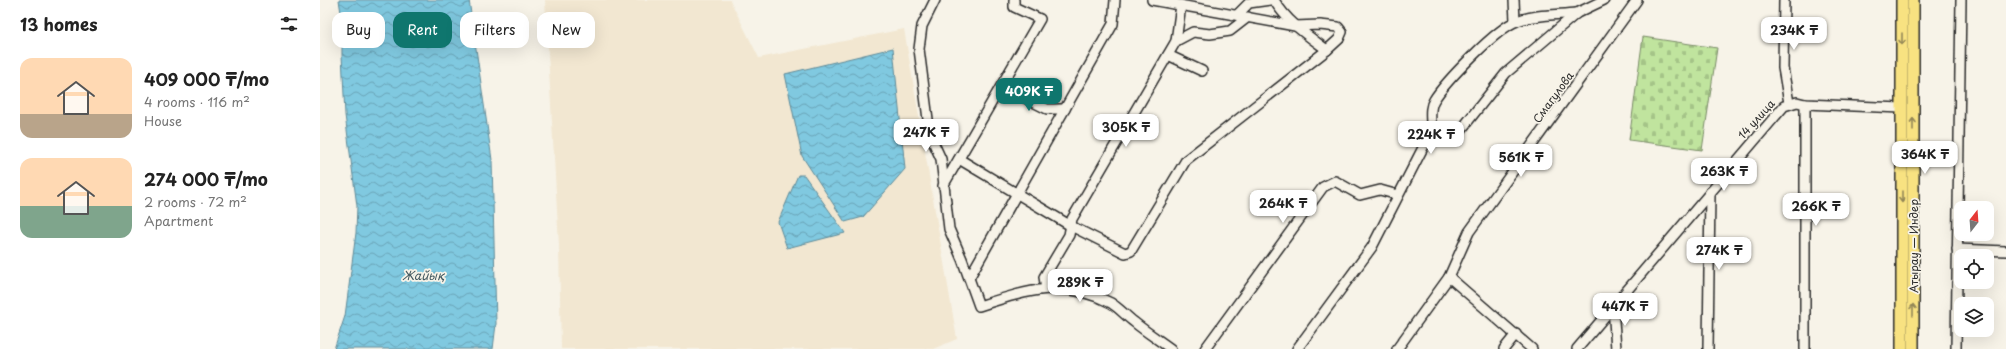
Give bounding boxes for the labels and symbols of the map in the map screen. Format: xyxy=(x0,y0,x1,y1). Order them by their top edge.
pin: 234K ₸ xyxy=(1761,17,1827,51)
one-way arrow xyxy=(1898,32,1906,45)
street label: Смагулова xyxy=(1528,68,1578,126)
pin: 409K ₸ xyxy=(996,78,1062,112)
street label: 14 улица xyxy=(1734,95,1779,143)
pin: 305K ₸ xyxy=(1093,114,1159,148)
one-way arrow xyxy=(1909,118,1917,131)
pin: 247K ₸ xyxy=(893,119,959,153)
pin: 224K ₸ xyxy=(1398,121,1464,155)
pin: 364K ₸ xyxy=(1892,141,1958,175)
pin: 561K ₸ xyxy=(1488,144,1554,178)
pin: 263K ₸ xyxy=(1691,158,1757,192)
pin: 264K ₸ xyxy=(1250,190,1316,224)
one-way arrow xyxy=(1898,190,1906,203)
pin: 266K ₸ xyxy=(1783,193,1849,227)
street label: Атырау — Индер xyxy=(1905,199,1922,293)
north arrow xyxy=(1954,201,1994,241)
pin: 274K ₸ xyxy=(1686,237,1752,271)
water label: Жайық xyxy=(402,266,446,284)
pin: 289K ₸ xyxy=(1047,269,1113,303)
pin: 447K ₸ xyxy=(1592,293,1658,327)
one-way arrow xyxy=(1909,304,1917,317)

